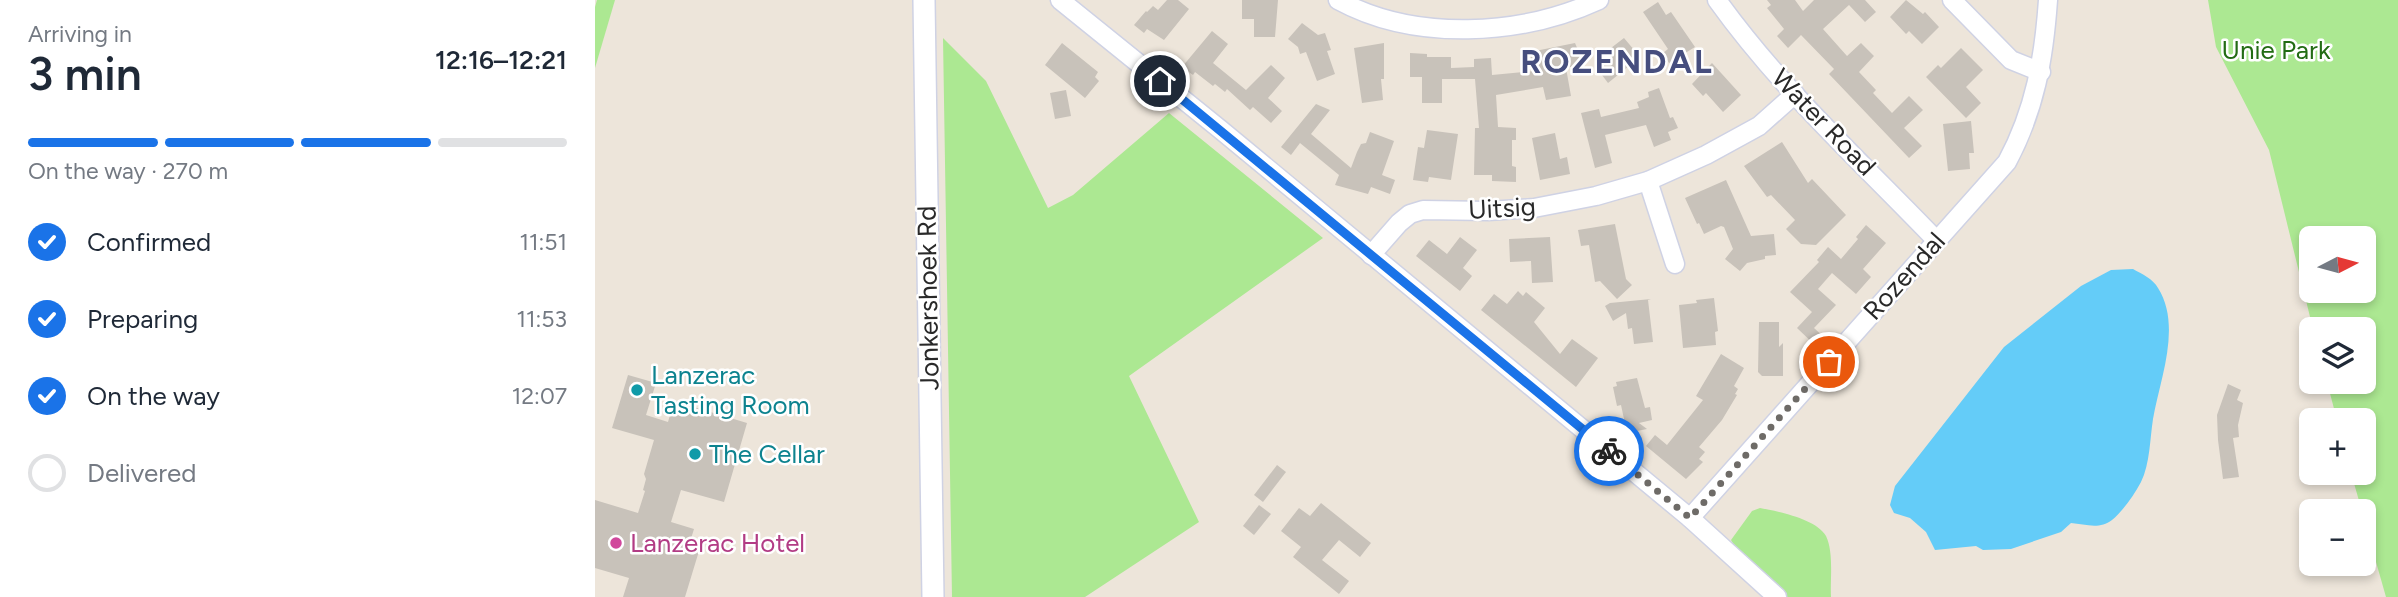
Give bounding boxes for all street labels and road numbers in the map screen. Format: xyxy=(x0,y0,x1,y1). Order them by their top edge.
street label: Water Road xyxy=(1765,62,1883,182)
street label: Uitsig xyxy=(1467,190,1537,226)
street label: Jonkershoek Rd xyxy=(910,205,946,391)
street label: Rozendal xyxy=(1856,226,1952,326)

